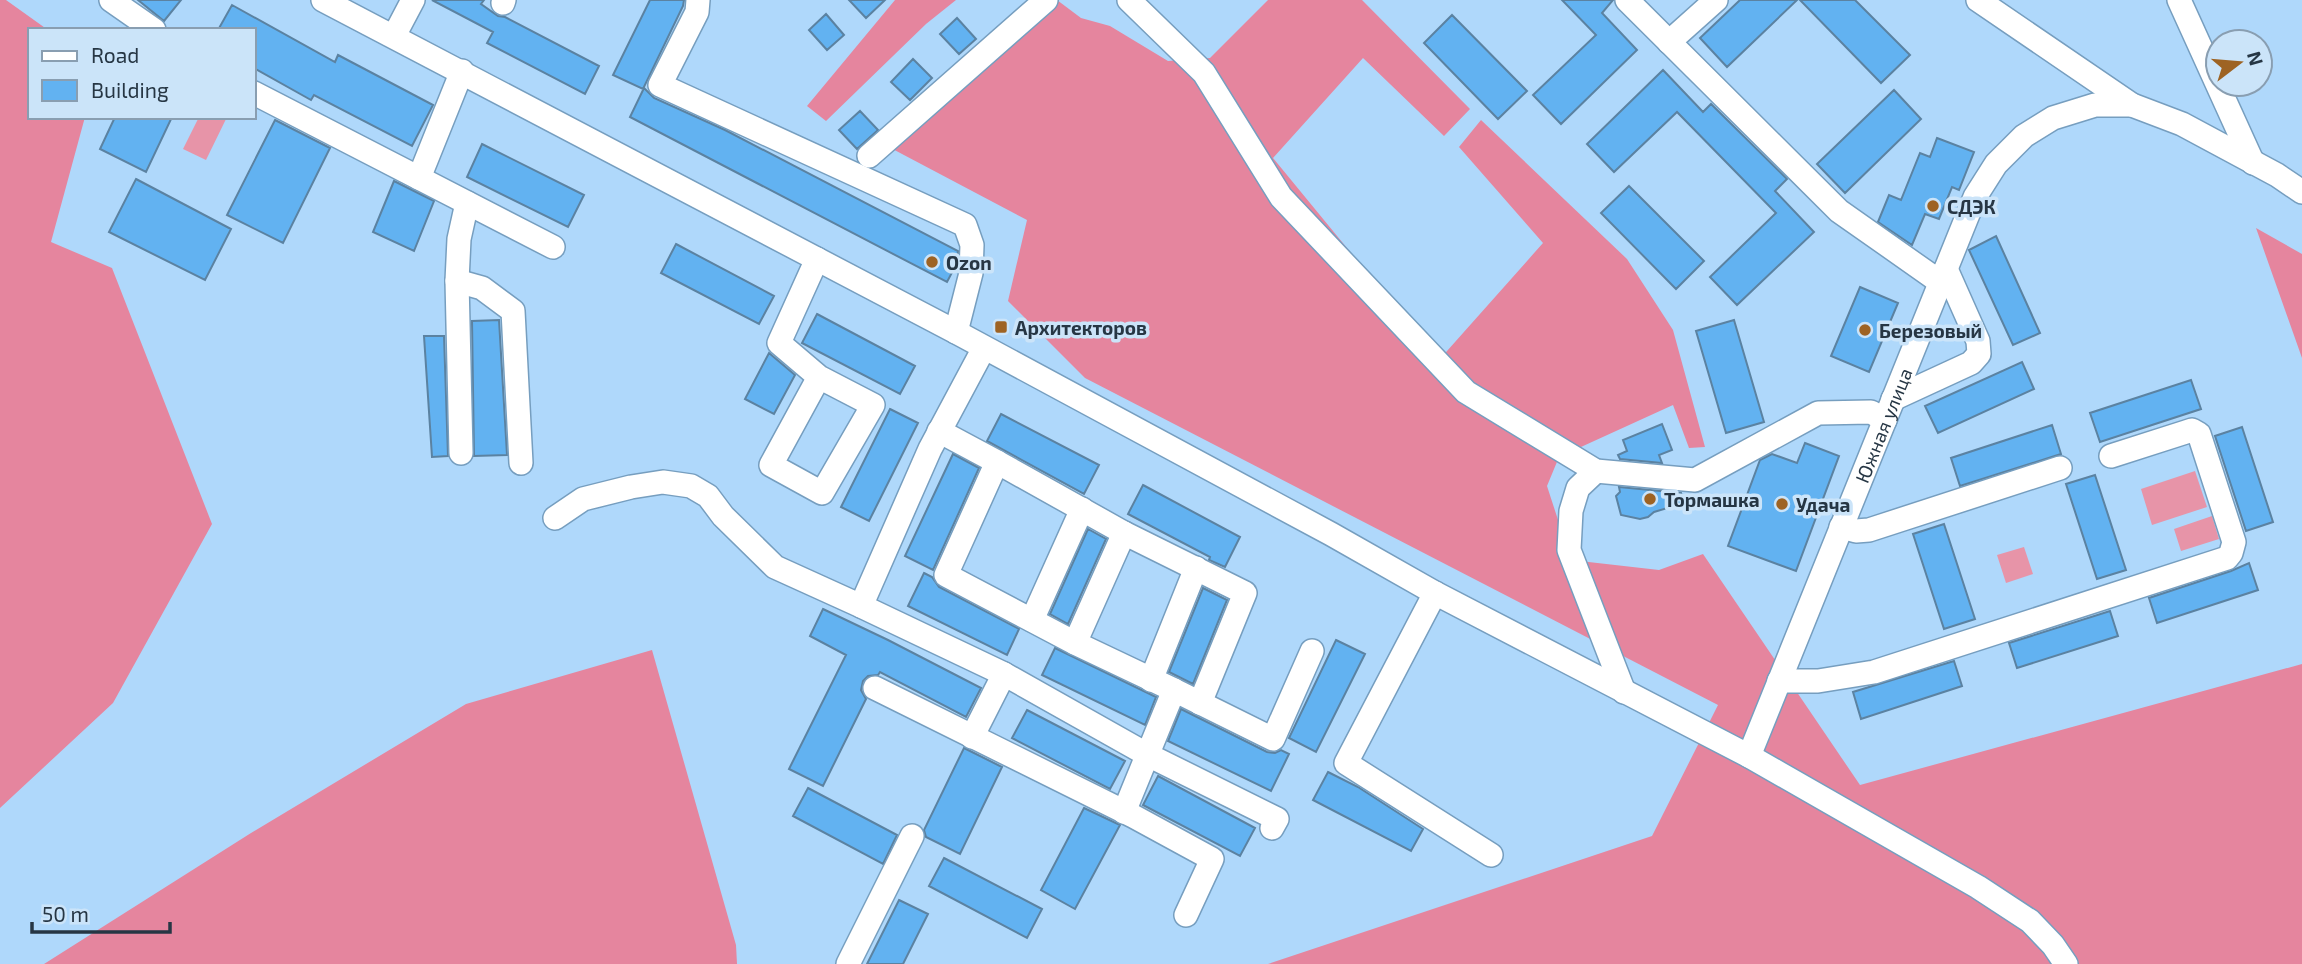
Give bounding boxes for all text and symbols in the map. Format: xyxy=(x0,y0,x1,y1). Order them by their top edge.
legend xyxy=(28,28,256,119)
north arrow xyxy=(2204,28,2274,98)
text: Road xyxy=(91,42,139,67)
text: N xyxy=(2243,48,2269,68)
text: Building xyxy=(91,77,169,102)
place label: СДЭК xyxy=(1947,195,1996,218)
marker: СДЭК xyxy=(1925,198,1941,214)
place label: Ozon xyxy=(946,251,992,274)
marker: Ozon xyxy=(924,254,940,270)
place label: Архитекторов xyxy=(1015,316,1147,339)
marker: Архитекторов xyxy=(993,319,1009,335)
place label: Березовый xyxy=(1879,319,1982,342)
marker: Березовый xyxy=(1857,322,1873,338)
street label: Южная улица xyxy=(1849,364,1916,486)
place label: Тормашка xyxy=(1664,488,1760,511)
marker: Тормашка xyxy=(1642,491,1658,507)
place label: Удача xyxy=(1796,493,1850,516)
marker: Удача xyxy=(1774,496,1790,512)
scale bar xyxy=(32,890,170,934)
text: 50 m xyxy=(42,901,89,926)

